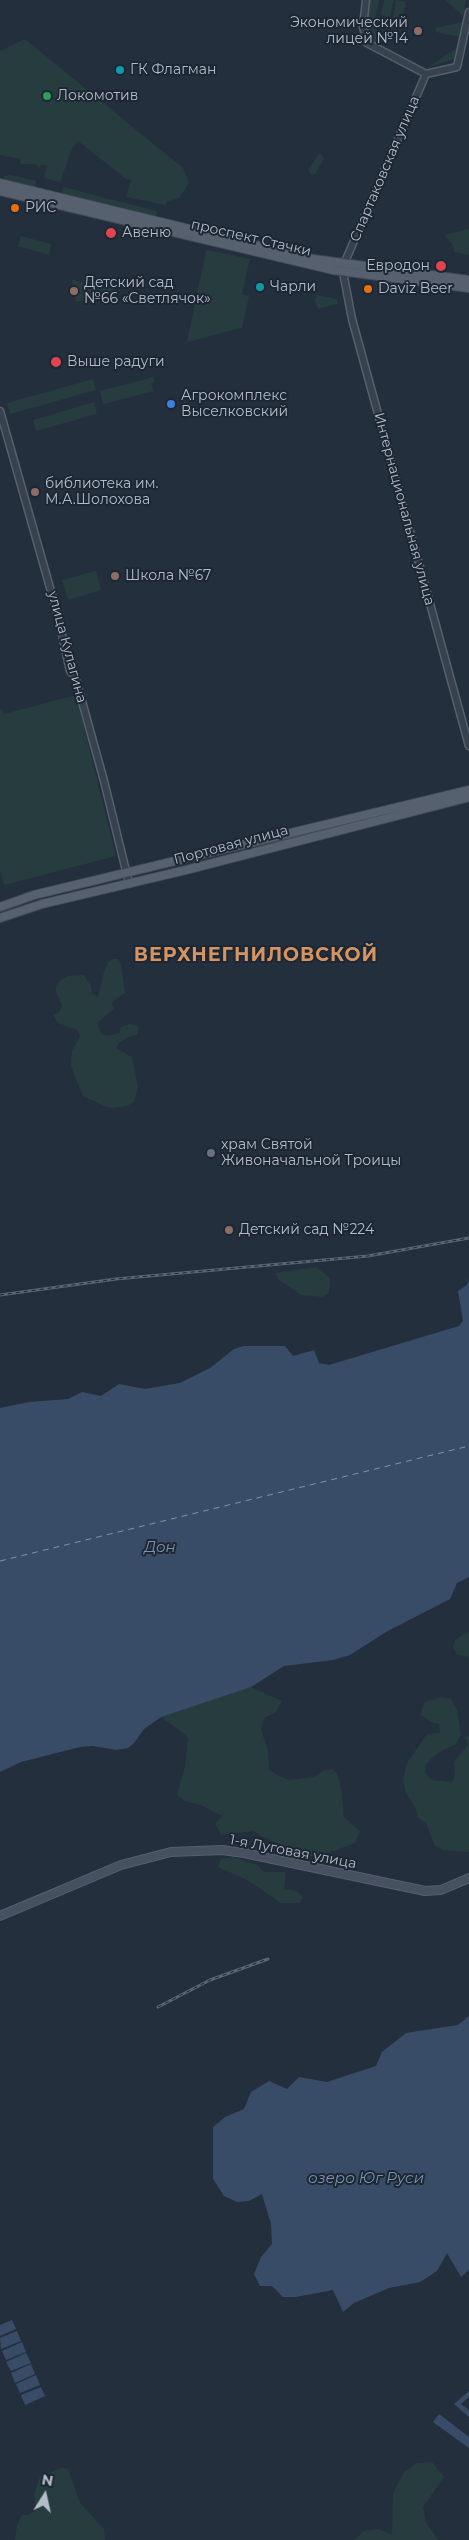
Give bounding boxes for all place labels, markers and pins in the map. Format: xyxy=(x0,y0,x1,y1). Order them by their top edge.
place label: Экономический лицей №14 xyxy=(290,15,408,48)
marker: Экономический лицей №14 xyxy=(412,25,424,37)
place label: ГК Флагман xyxy=(130,62,216,78)
marker: ГК Флагман xyxy=(114,64,126,76)
place label: Локомотив xyxy=(57,88,138,104)
marker: Локомотив xyxy=(41,90,53,102)
place label: РИС xyxy=(25,200,56,216)
marker: РИС xyxy=(9,202,21,214)
place label: Авеню xyxy=(122,225,171,241)
marker: Авеню xyxy=(104,226,118,240)
place label: Евродон xyxy=(366,258,430,274)
marker: Евродон xyxy=(434,259,448,273)
place label: Детский сад №66 «Светлячок» xyxy=(84,275,211,308)
place label: Чарли xyxy=(270,279,316,295)
marker: Чарли xyxy=(254,281,266,293)
place label: Daviz Beer xyxy=(378,281,453,297)
marker: Daviz Beer xyxy=(362,283,374,295)
marker: Детский сад №66 «Светлячок» xyxy=(68,285,80,297)
place label: Выше радуги xyxy=(67,354,165,370)
marker: Выше радуги xyxy=(49,355,63,369)
place label: Агрокомплекс Выселковский xyxy=(181,388,288,421)
marker: Агрокомплекс Выселковский xyxy=(165,398,177,410)
place label: библиотека им. М.А.Шолохова xyxy=(45,476,159,508)
marker: библиотека им. М.А.Шолохова xyxy=(29,486,41,498)
place label: Школа №67 xyxy=(125,568,211,584)
marker: Школа №67 xyxy=(109,570,121,582)
place label: храм Святой Живоначальной Троицы xyxy=(221,1137,401,1170)
marker: храм Святой Живоначальной Троицы xyxy=(205,1147,217,1159)
place label: Детский сад №224 xyxy=(239,1222,374,1238)
marker: Детский сад №224 xyxy=(223,1224,235,1236)

